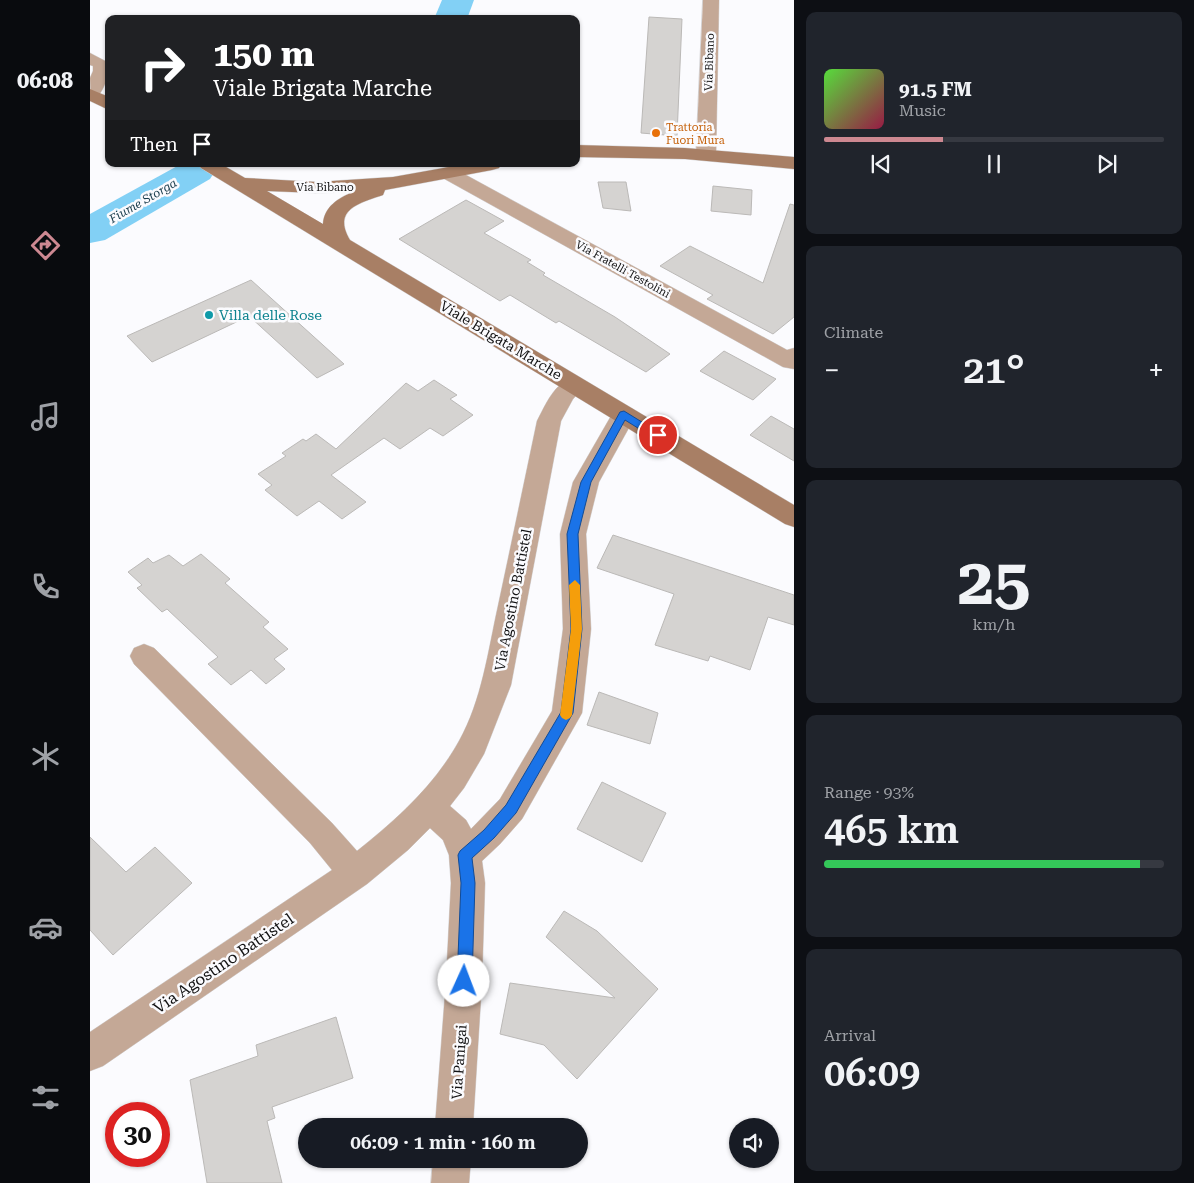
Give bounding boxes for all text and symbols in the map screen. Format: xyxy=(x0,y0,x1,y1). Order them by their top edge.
street label: Via Bibano xyxy=(702,33,717,91)
text: 150 m xyxy=(213,34,314,75)
icon: right xyxy=(130,35,195,100)
text: 06:08 xyxy=(17,68,73,93)
text: Viale Brigata Marche xyxy=(213,76,432,101)
text: 91.5 FM xyxy=(899,78,972,101)
text: Music xyxy=(899,101,946,120)
place label: Trattoria Fuori Mura xyxy=(666,121,725,147)
marker: Trattoria Fuori Mura xyxy=(650,127,662,139)
icon: arrive xyxy=(188,130,216,158)
text: Then xyxy=(130,133,178,156)
icon: previous xyxy=(867,150,895,178)
icon: pause xyxy=(980,150,1008,178)
icon: next xyxy=(1093,150,1121,178)
water label: Fiume Storga xyxy=(106,176,179,227)
street label: Via Bibano xyxy=(296,181,354,194)
icon: directions xyxy=(28,228,63,263)
street label: Via Fratelli Testolini xyxy=(573,238,673,301)
street label: Viale Brigata Marche xyxy=(437,297,565,383)
place label: Villa delle Rose xyxy=(219,307,322,323)
marker: Villa delle Rose xyxy=(203,309,215,321)
text: Climate xyxy=(824,323,883,342)
text: 21° xyxy=(963,348,1025,392)
text: − xyxy=(824,354,840,387)
text: + xyxy=(1148,354,1164,387)
icon: music xyxy=(28,399,63,434)
pin xyxy=(637,414,679,456)
icon: arrive xyxy=(644,421,672,449)
street label: Via Agostino Battistel xyxy=(491,527,535,672)
text: 25 xyxy=(958,544,1030,620)
icon: phone xyxy=(28,569,63,604)
text: km/h xyxy=(973,615,1015,634)
icon: climate xyxy=(28,739,63,774)
text: Range · 93% xyxy=(824,783,914,802)
text: 465 km xyxy=(824,808,959,852)
street label: Via Agostino Battistel xyxy=(150,909,297,1017)
icon: car xyxy=(28,910,63,945)
position arrow xyxy=(437,954,489,1006)
street label: Via Panigai xyxy=(448,1024,470,1100)
text: Arrival xyxy=(824,1026,876,1045)
text: 06:09 xyxy=(824,1051,920,1095)
icon: filters xyxy=(28,1080,63,1115)
speed limit sign: 30 xyxy=(105,1102,170,1167)
map controls xyxy=(729,1118,779,1168)
button: sound xyxy=(729,1118,779,1168)
text: 06:09 · 1 min · 160 m xyxy=(350,1131,536,1154)

